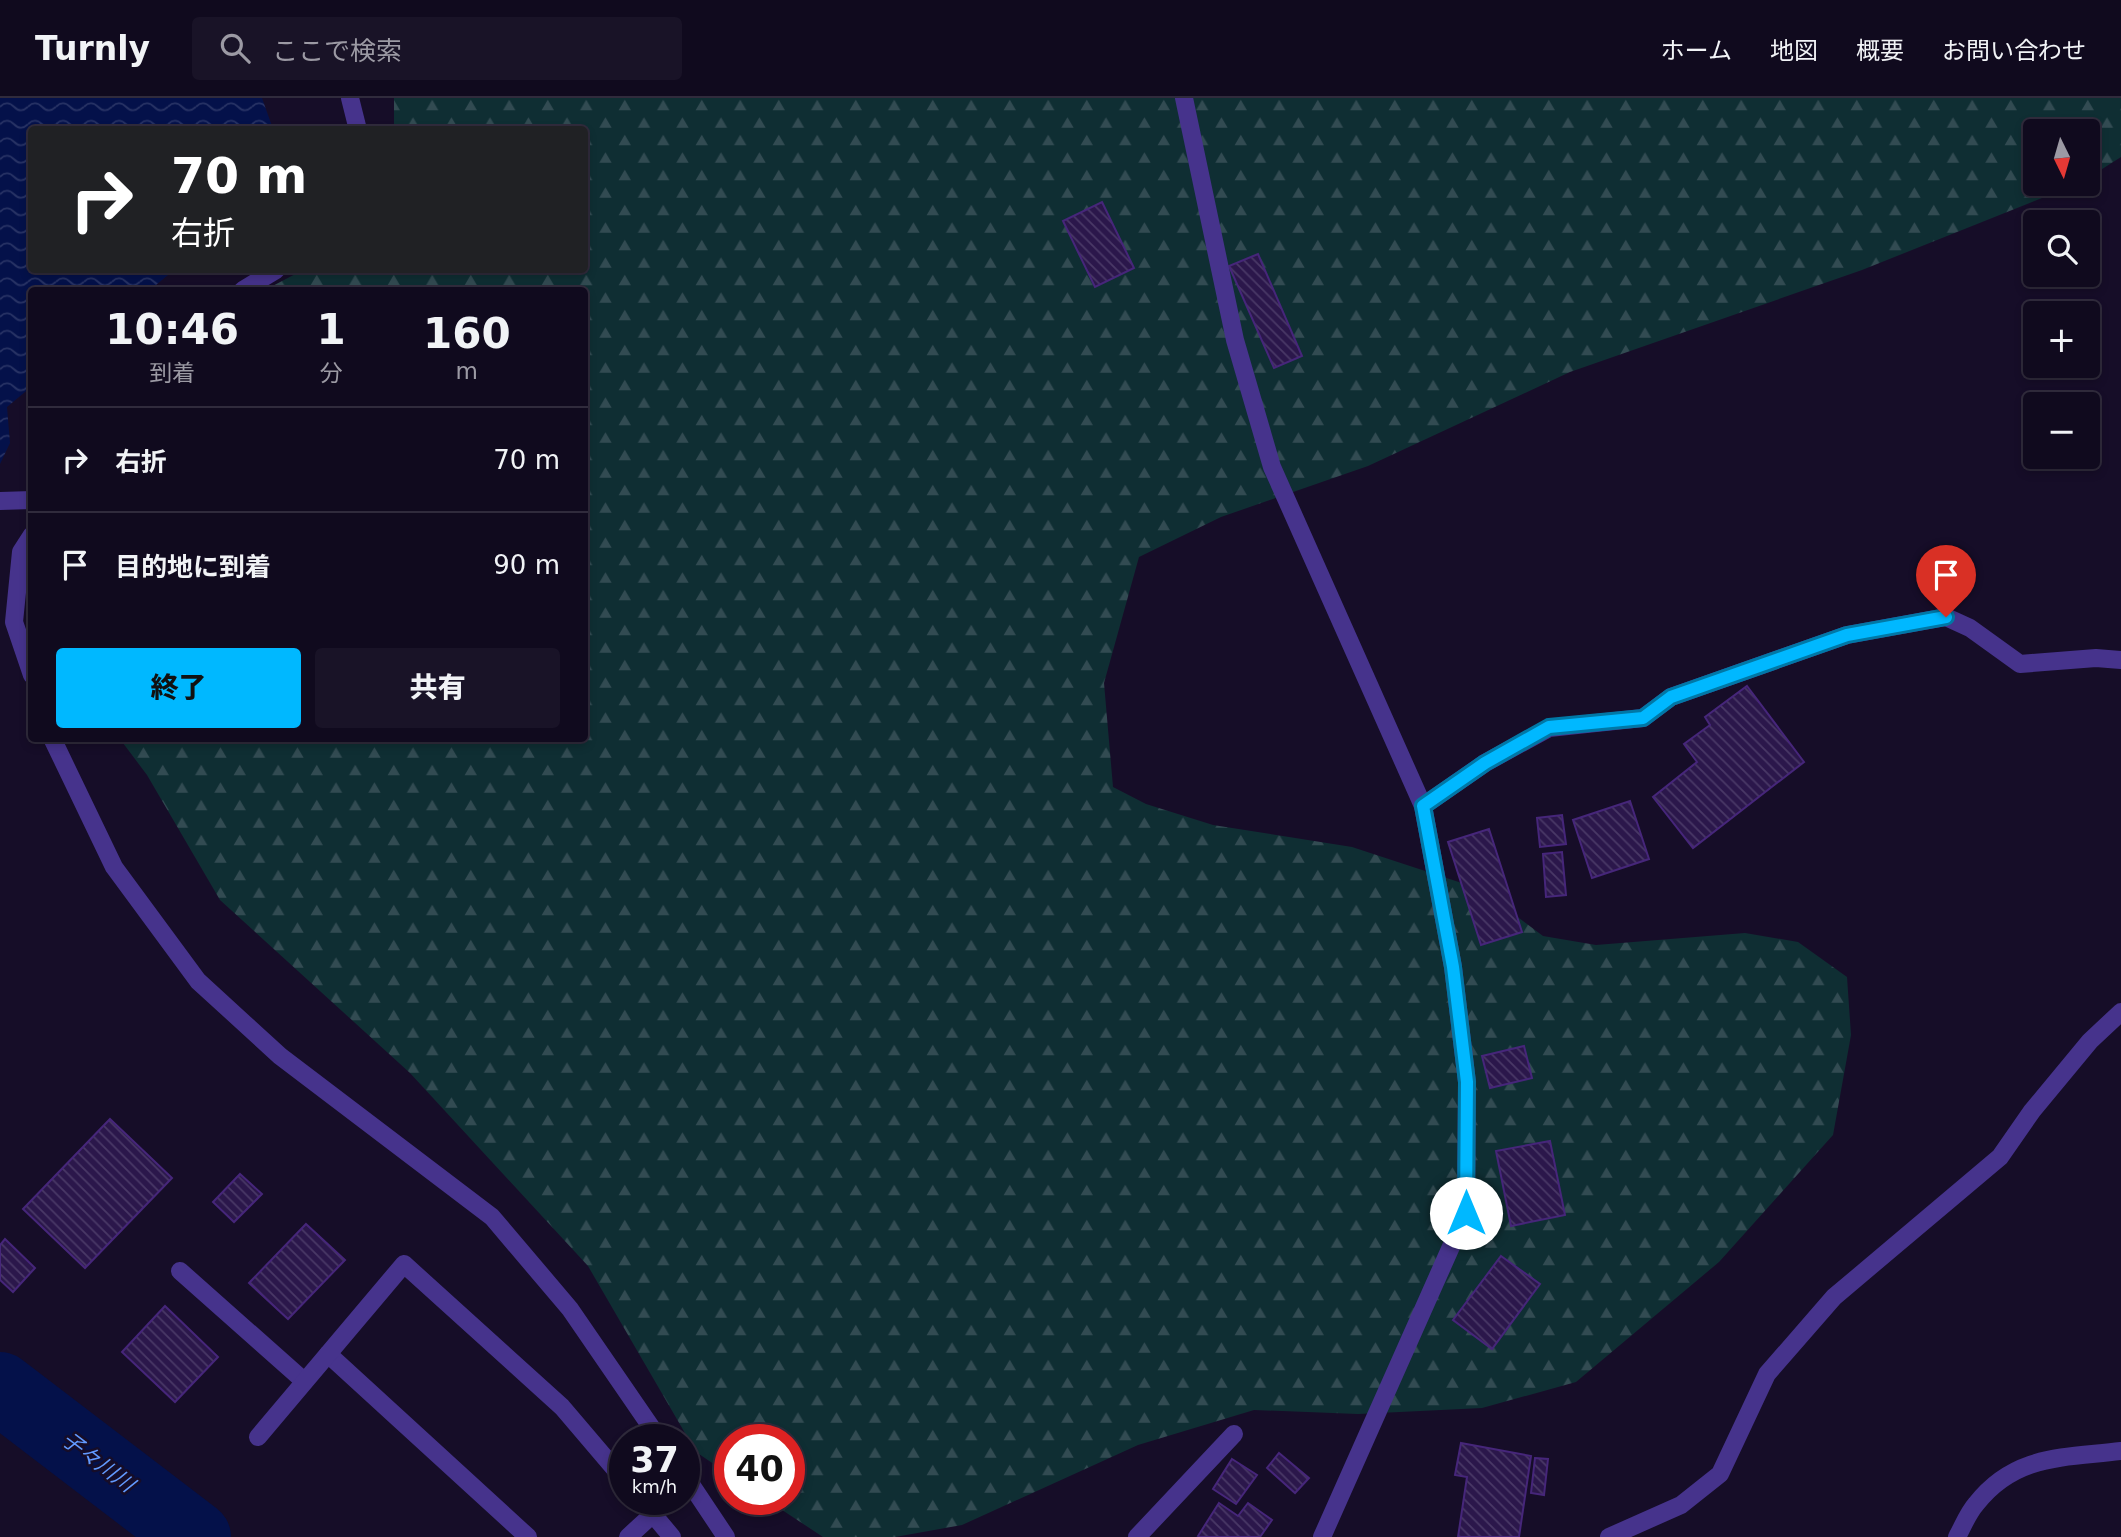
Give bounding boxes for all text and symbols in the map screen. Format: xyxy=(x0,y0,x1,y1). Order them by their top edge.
search box xyxy=(192,17,682,80)
text: Turnly xyxy=(35,29,150,68)
icon: search xyxy=(216,29,254,67)
text: ここで検索 xyxy=(272,36,402,66)
text: ホーム xyxy=(1661,37,1732,65)
text: 地図 xyxy=(1770,37,1818,65)
text: 概要 xyxy=(1856,37,1904,65)
text: お問い合わせ xyxy=(1942,37,2086,65)
north arrow xyxy=(2023,119,2100,196)
map controls xyxy=(2023,119,2100,469)
text: 70 m xyxy=(171,148,307,205)
icon: right xyxy=(56,154,147,245)
button: search xyxy=(2023,210,2100,287)
text: 右折 xyxy=(171,214,235,252)
button: + xyxy=(2023,301,2100,378)
text: 10:46 xyxy=(105,305,239,354)
text: 1 xyxy=(316,305,346,354)
text: 160 xyxy=(423,309,511,358)
text: m xyxy=(456,358,478,384)
text: 到着 xyxy=(149,360,195,386)
text: 分 xyxy=(320,360,343,386)
button: − xyxy=(2023,392,2100,469)
icon: right xyxy=(56,441,94,479)
text: 70 m xyxy=(493,445,560,475)
text: 右折 xyxy=(115,447,167,477)
pin xyxy=(1916,545,1976,617)
icon: arrive xyxy=(56,546,94,584)
text: 90 m xyxy=(493,550,560,580)
text: 目的地に到着 xyxy=(115,552,271,582)
icon: arrive xyxy=(1927,556,1965,594)
button: 終了 xyxy=(56,648,301,728)
button: 共有 xyxy=(315,648,560,728)
position arrow xyxy=(1429,1176,1503,1250)
speed limit sign: 40 xyxy=(714,1424,805,1515)
water label: 子々川川 xyxy=(57,1427,140,1498)
text: 37 xyxy=(630,1440,679,1480)
text: km/h xyxy=(632,1476,677,1497)

